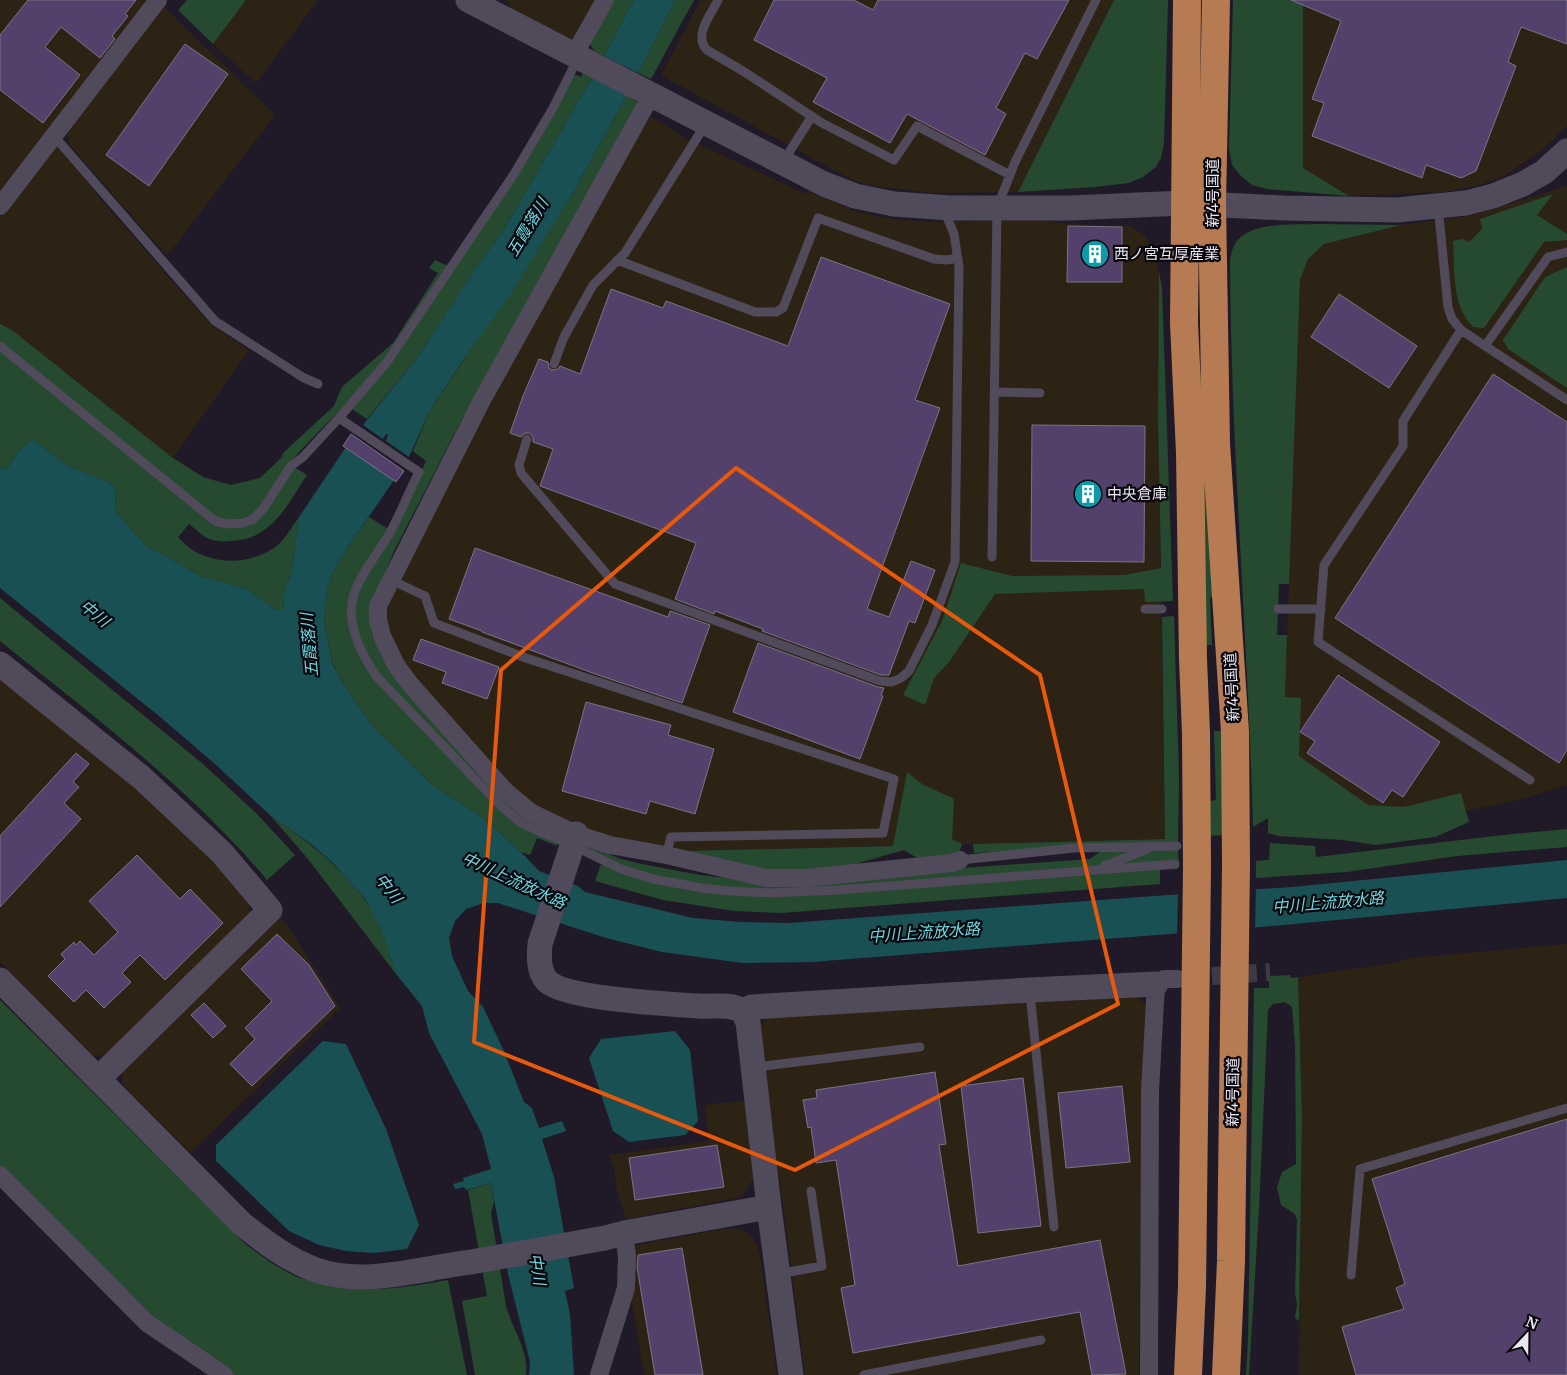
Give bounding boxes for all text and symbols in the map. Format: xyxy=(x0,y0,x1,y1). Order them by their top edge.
street label: 新4号国道 xyxy=(1203,158,1222,228)
water label: 五霞落川 xyxy=(502,193,553,260)
building icon: 西ノ宮互厚産業 xyxy=(1080,239,1110,269)
place label: 西ノ宮互厚産業 xyxy=(1114,244,1219,263)
building icon: 中央倉庫 xyxy=(1073,479,1103,509)
place label: 中央倉庫 xyxy=(1107,484,1167,503)
water label: 中川 xyxy=(76,595,115,632)
water label: 五霞落川 xyxy=(296,610,322,678)
street label: 新4号国道 xyxy=(1220,652,1243,722)
water label: 中川上流放水路 xyxy=(459,847,571,914)
water label: 中川 xyxy=(371,869,408,908)
water label: 中川上流放水路 xyxy=(1271,887,1387,917)
water label: 中川上流放水路 xyxy=(867,918,983,946)
street label: 新4号国道 xyxy=(1222,1057,1243,1127)
water label: 中川 xyxy=(526,1252,551,1288)
north arrow xyxy=(1502,1310,1552,1360)
text: N xyxy=(1523,1313,1540,1333)

